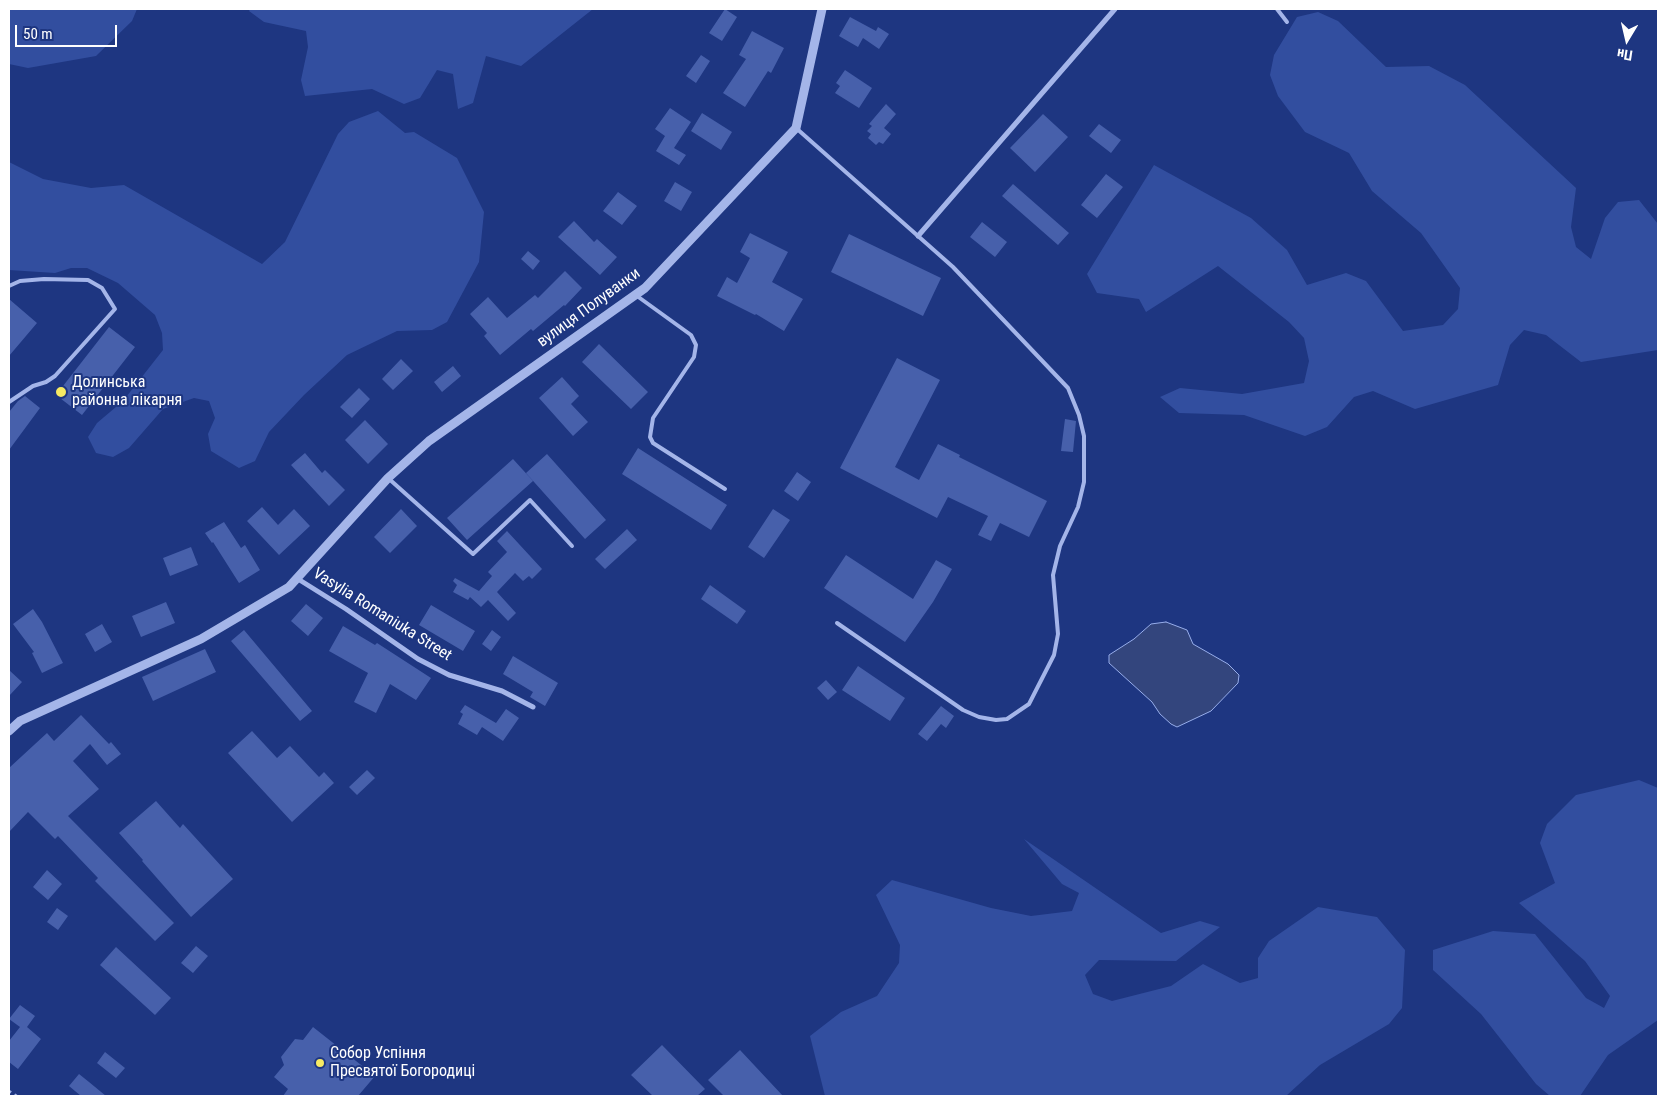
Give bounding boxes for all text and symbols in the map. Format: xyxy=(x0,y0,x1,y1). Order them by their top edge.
scale bar xyxy=(18,15,120,47)
north arrow xyxy=(1602,15,1652,65)
text: 50 m xyxy=(23,25,53,43)
text: Пн xyxy=(1616,46,1634,64)
street label: вулиця Полуванки xyxy=(534,264,644,352)
place label: Долинська районна лікарня xyxy=(72,373,182,411)
marker: Долинська районна лікарня xyxy=(54,385,68,399)
street label: Vasylia Romaniuka Street xyxy=(309,564,455,666)
place label: Собор Успіння Пресвятої Богородиці xyxy=(330,1044,475,1082)
marker: Собор Успіння Пресвятої Богородиці xyxy=(314,1057,326,1069)

